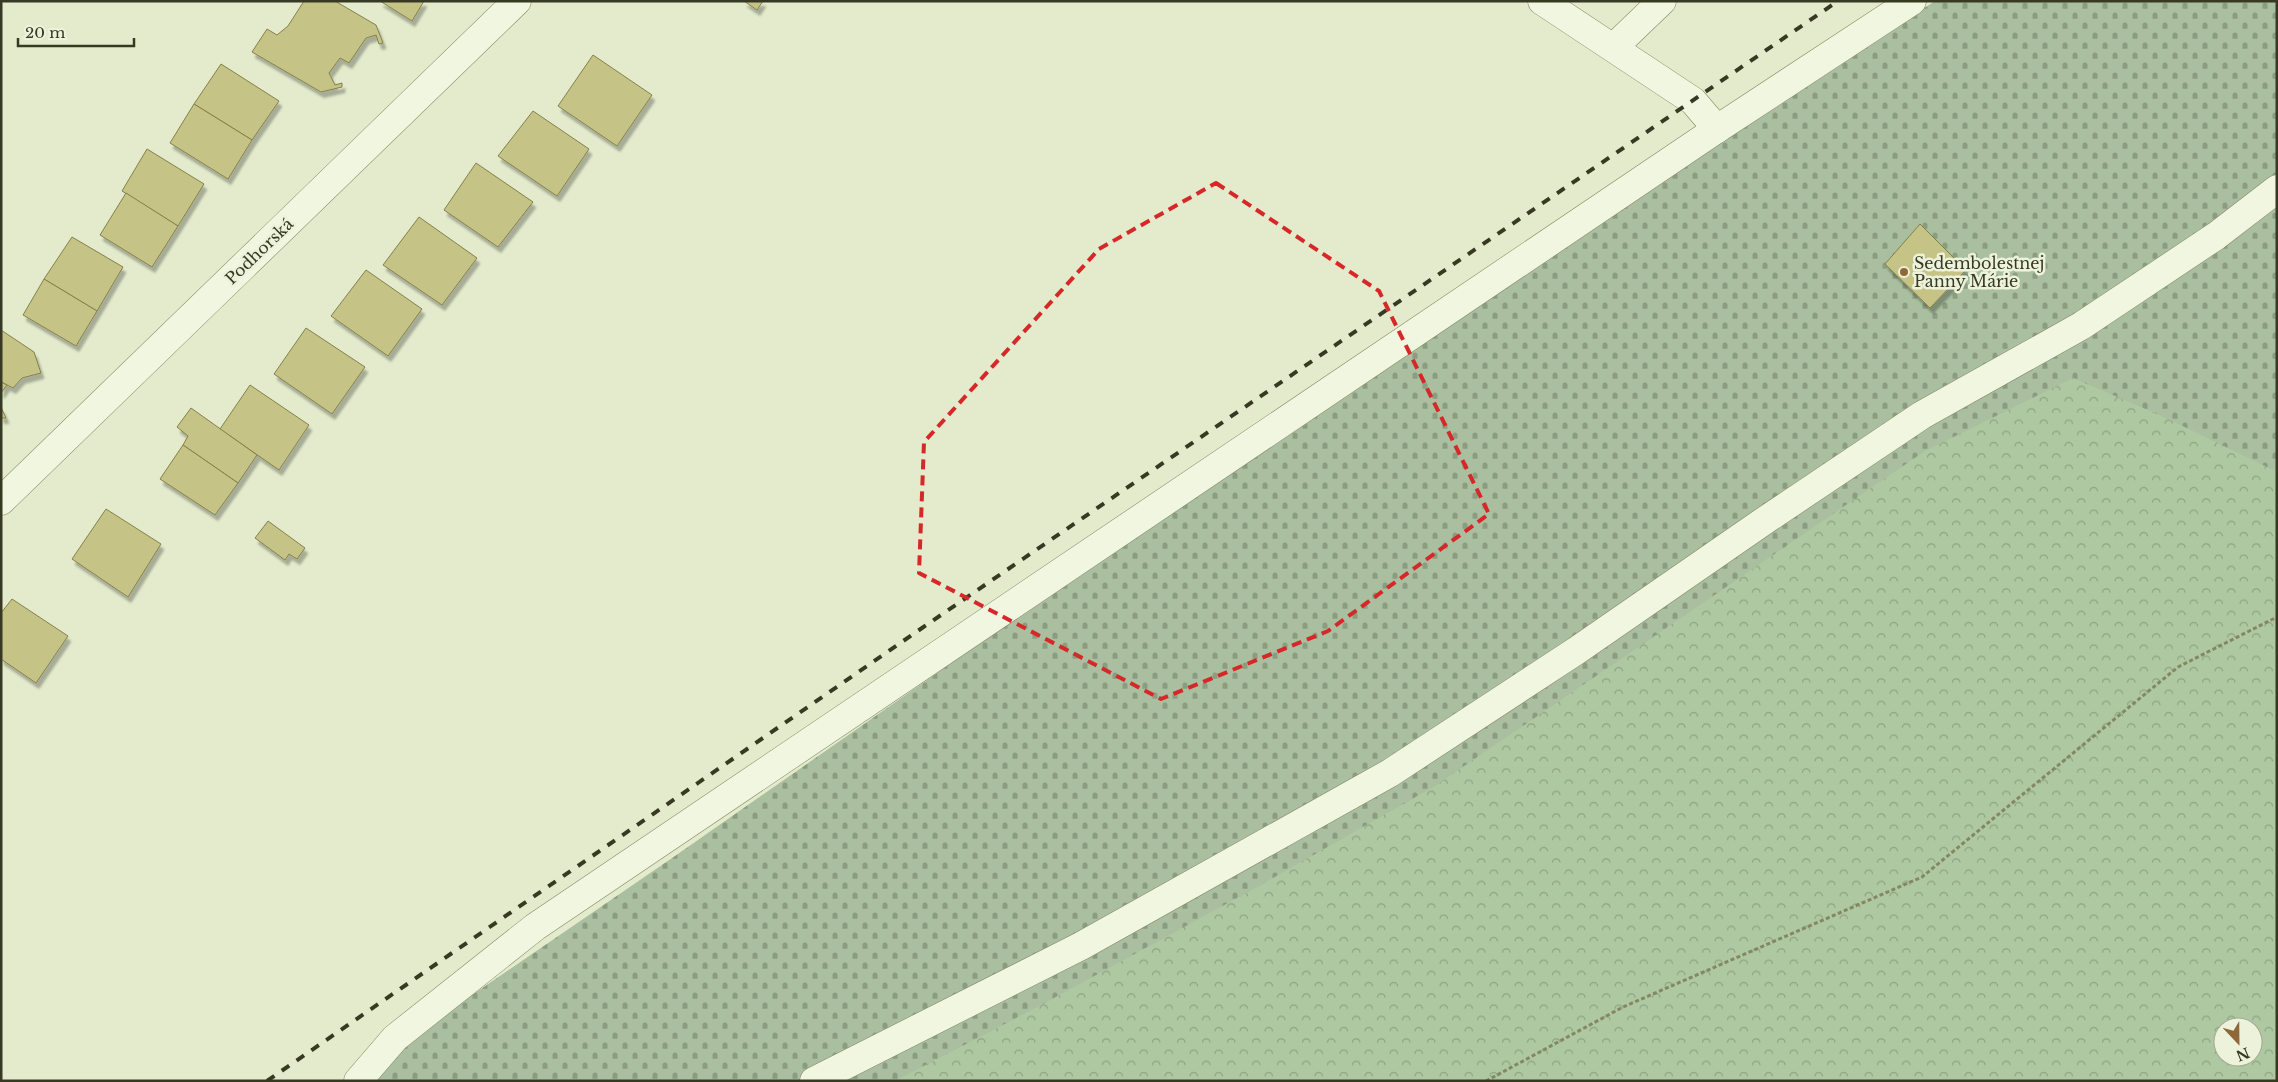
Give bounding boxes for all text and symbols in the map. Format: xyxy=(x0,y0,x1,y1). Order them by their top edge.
scale bar xyxy=(18,15,134,47)
text: 20 m xyxy=(25,23,65,42)
street label: Podhorská xyxy=(221,214,297,288)
place label: Sedembolestnej Panny Márie xyxy=(1914,253,2044,291)
marker: Sedembolestnej Panny Márie xyxy=(1898,266,1910,278)
north arrow xyxy=(2213,1017,2263,1067)
text: N xyxy=(2233,1043,2252,1065)

